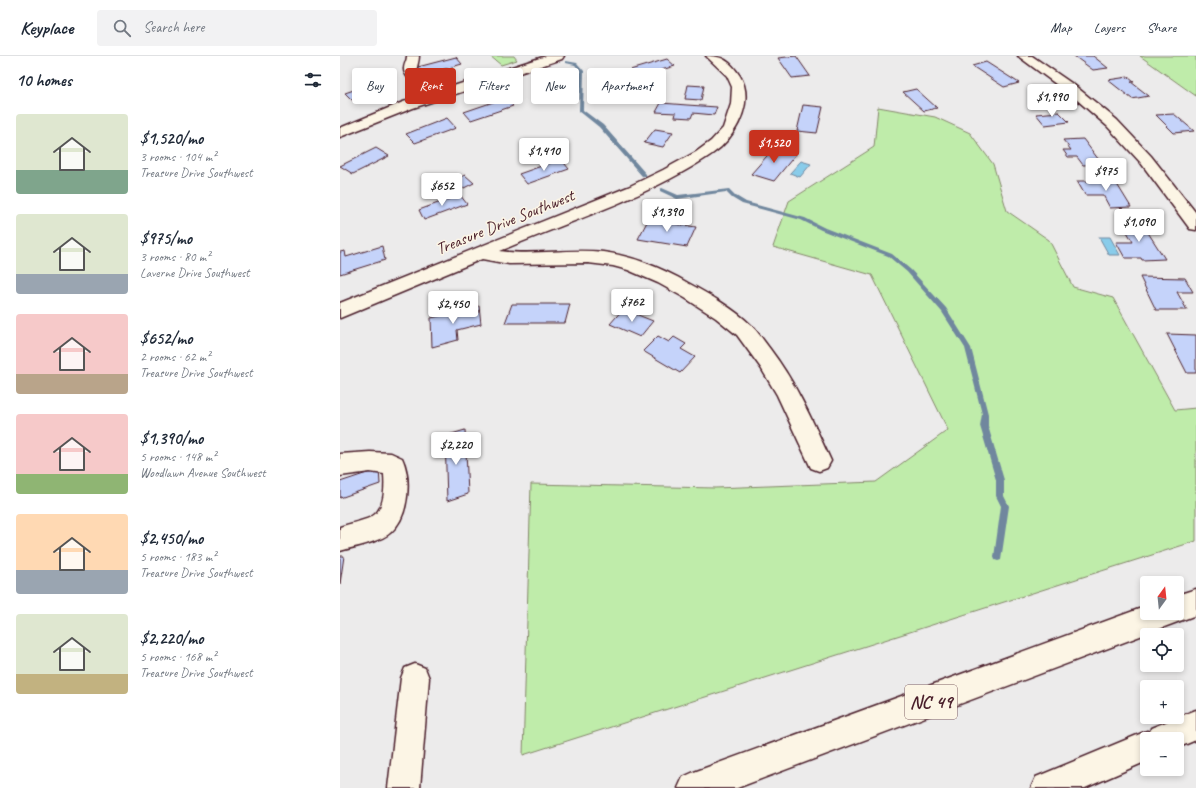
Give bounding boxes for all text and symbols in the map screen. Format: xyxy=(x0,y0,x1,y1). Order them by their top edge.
search box xyxy=(97,10,377,46)
text: Keyplace xyxy=(20,16,73,40)
icon: search xyxy=(111,17,133,39)
text: Search here xyxy=(143,18,204,37)
text: Map xyxy=(1050,19,1072,36)
text: Layers xyxy=(1094,19,1125,36)
text: Share xyxy=(1147,19,1176,36)
chip: Buy xyxy=(352,68,397,104)
chip: Rent xyxy=(405,68,456,104)
chip: Filters xyxy=(464,68,523,104)
chip: New xyxy=(531,68,579,104)
chip: Apartment xyxy=(587,68,666,104)
icon: filters xyxy=(302,69,324,91)
text: 10 homes xyxy=(16,70,72,91)
pin: $1,990 xyxy=(1019,84,1085,118)
text: $1,990 xyxy=(1036,89,1068,105)
text: $1,520/mo xyxy=(140,128,203,149)
icon: home xyxy=(48,130,96,178)
pin: $1,520 xyxy=(741,130,807,164)
text: $1,520 xyxy=(758,135,790,151)
pin: $1,410 xyxy=(511,138,577,172)
text: $1,410 xyxy=(528,143,560,159)
text: 3 rooms · 104 m² xyxy=(140,149,216,165)
pin: $975 xyxy=(1082,158,1130,192)
text: $975 xyxy=(1095,163,1117,179)
text: Treasure Drive Southwest xyxy=(140,165,253,181)
pin: $652 xyxy=(418,173,466,207)
text: $652 xyxy=(430,178,454,194)
street label: Treasure Drive Southwest xyxy=(433,184,579,259)
pin: $1,390 xyxy=(634,199,700,233)
text: $1,390 xyxy=(651,204,683,220)
pin: $1,090 xyxy=(1106,209,1172,243)
text: $1,090 xyxy=(1123,214,1155,230)
text: $975/mo xyxy=(140,228,192,249)
icon: home xyxy=(48,230,96,278)
text: 3 rooms · 80 m² xyxy=(140,249,210,265)
text: Laverne Drive Southwest xyxy=(140,265,250,281)
pin: $762 xyxy=(608,289,656,323)
pin: $2,450 xyxy=(420,291,486,325)
text: $762 xyxy=(620,294,644,310)
text: $2,450 xyxy=(437,296,469,312)
text: $652/mo xyxy=(140,328,192,349)
icon: home xyxy=(48,330,96,378)
text: 2 rooms · 62 m² xyxy=(140,349,210,365)
text: Treasure Drive Southwest xyxy=(140,365,253,381)
text: $1,390/mo xyxy=(140,428,203,449)
icon: home xyxy=(48,430,96,478)
pin: $2,220 xyxy=(423,432,489,466)
text: $2,220 xyxy=(440,437,472,453)
text: 5 rooms · 148 m² xyxy=(140,449,216,465)
text: Woodlawn Avenue Southwest xyxy=(140,465,265,481)
text: $2,450/mo xyxy=(140,528,203,549)
icon: home xyxy=(48,530,96,578)
text: 5 rooms · 183 m² xyxy=(140,549,216,565)
text: Treasure Drive Southwest xyxy=(140,565,253,581)
north arrow xyxy=(1140,576,1184,620)
map controls xyxy=(1140,576,1184,776)
text: $2,220/mo xyxy=(140,628,203,649)
button: locate xyxy=(1140,628,1184,672)
icon: home xyxy=(48,630,96,678)
text: 5 rooms · 168 m² xyxy=(140,649,216,665)
text: Treasure Drive Southwest xyxy=(140,665,253,681)
button: + xyxy=(1140,680,1184,724)
road number: NC 49 xyxy=(905,685,957,719)
button: − xyxy=(1140,732,1184,776)

